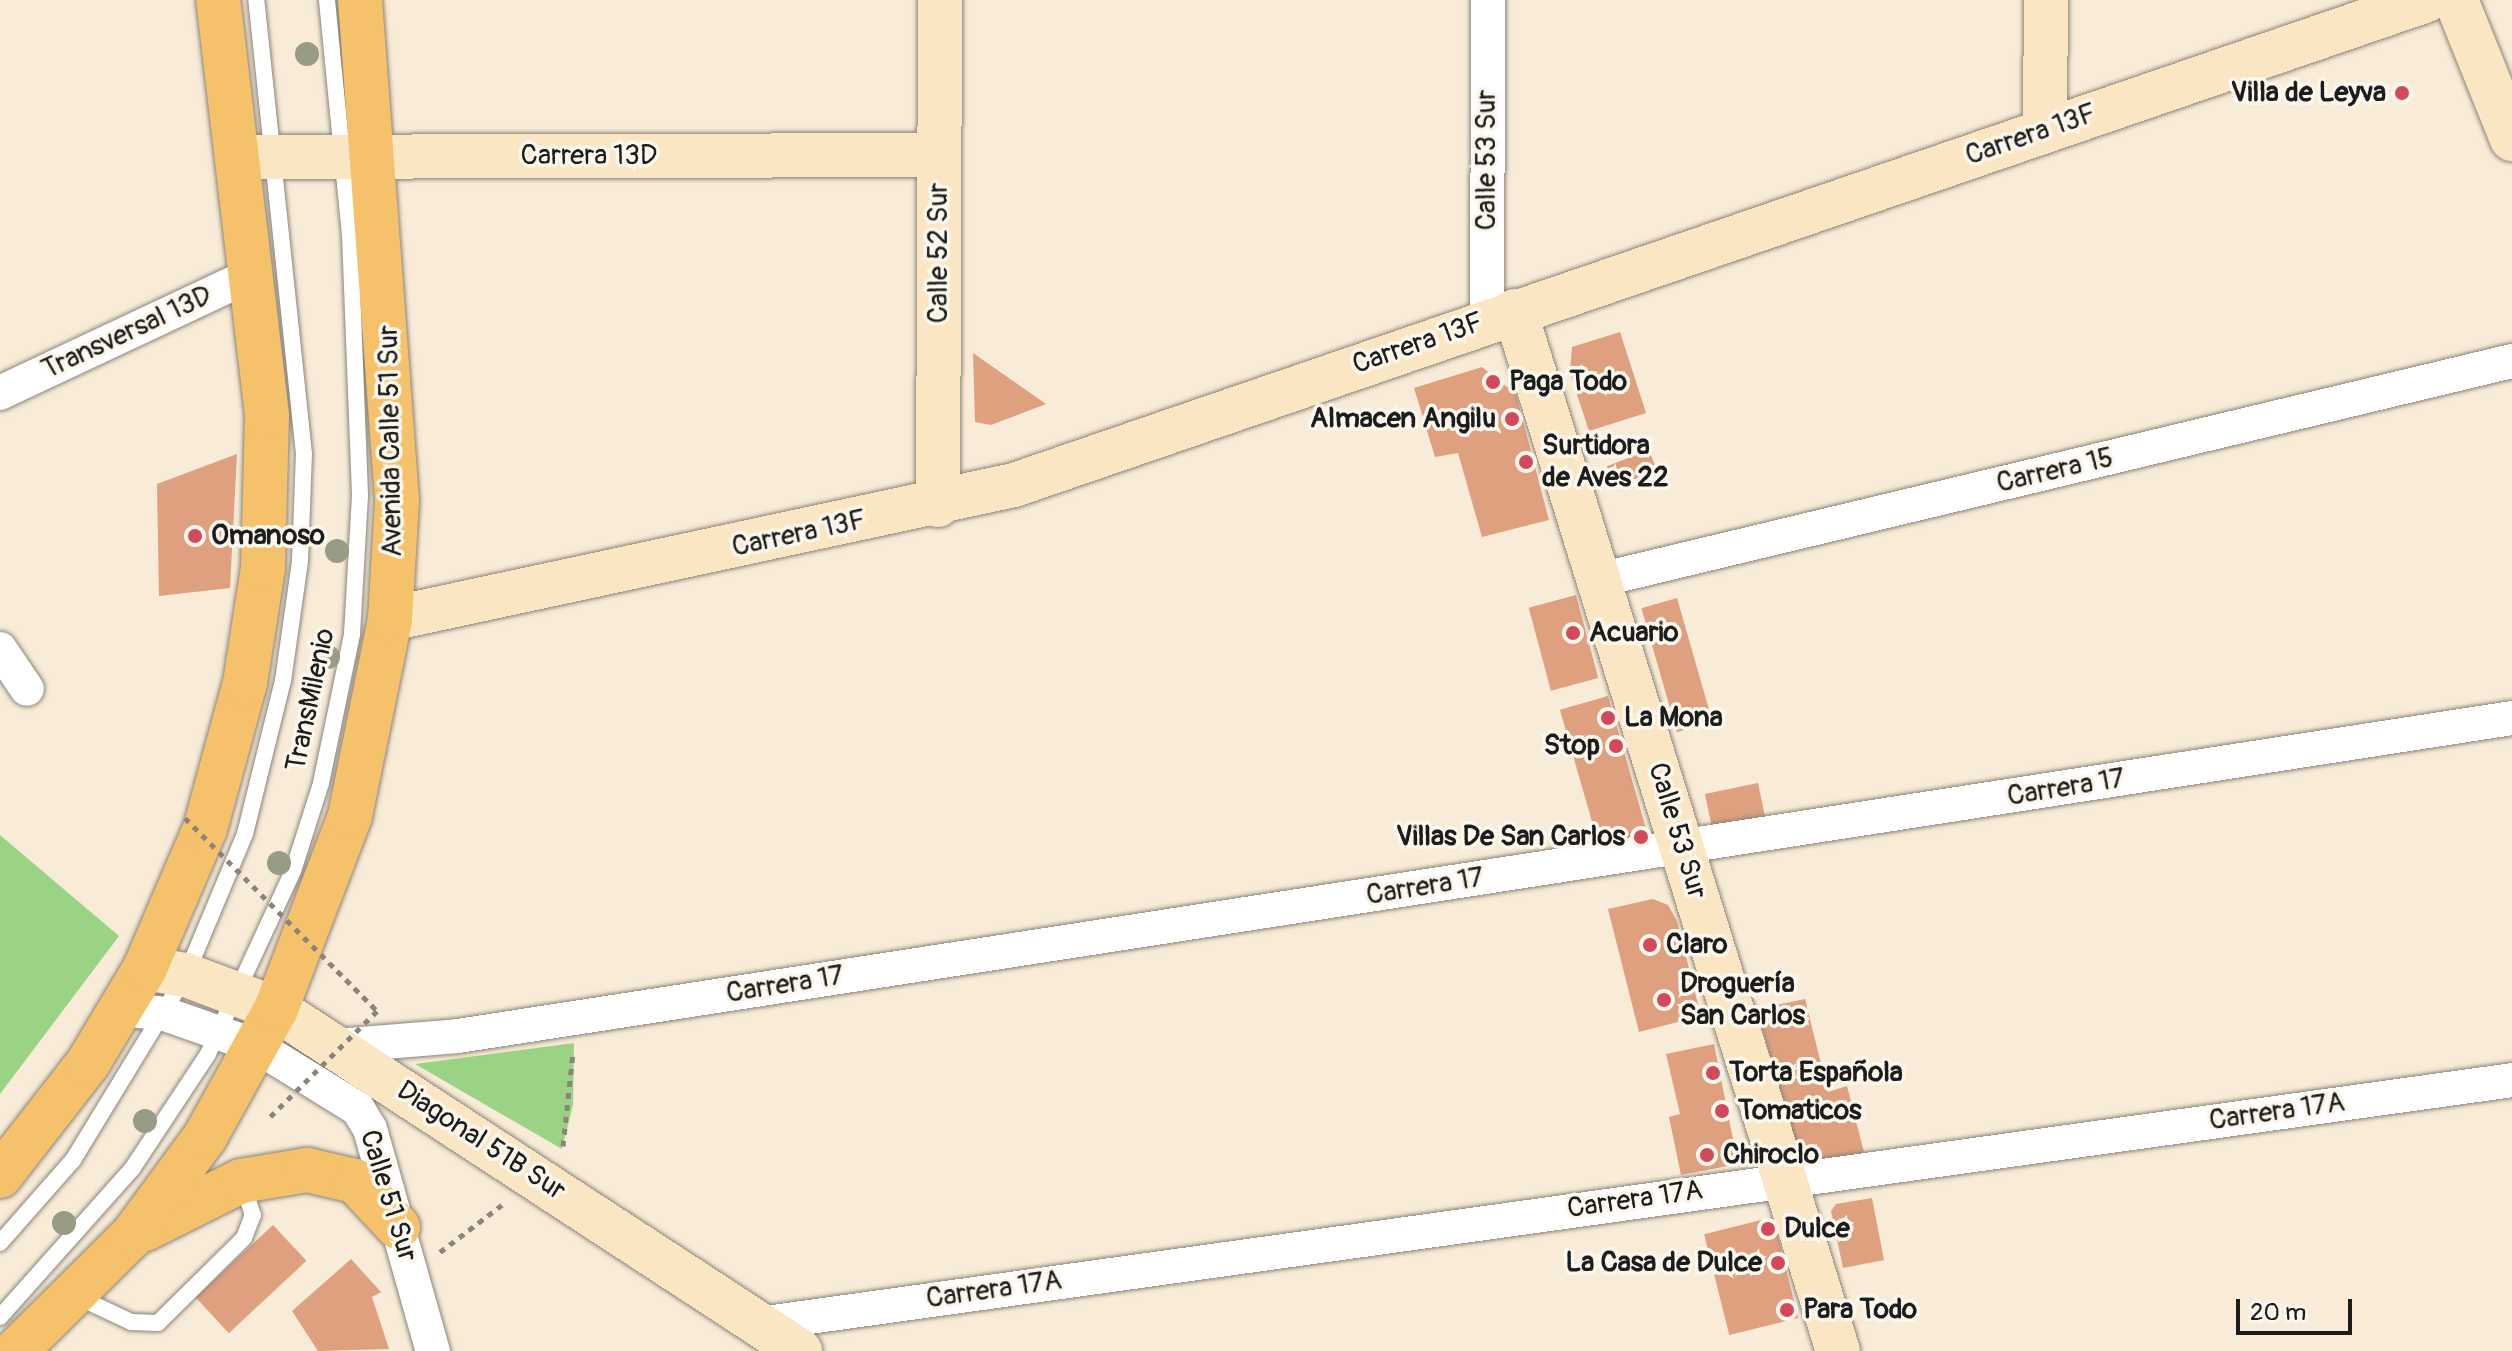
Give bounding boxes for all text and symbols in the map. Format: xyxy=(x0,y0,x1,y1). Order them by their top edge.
place label: Villa de Leyva xyxy=(2231,76,2386,110)
marker: Villa de Leyva xyxy=(2393,84,2411,102)
street label: Calle 53 Sur xyxy=(1470,90,1504,230)
street label: Carrera 13F xyxy=(1961,97,2101,173)
street label: Carrera 13D xyxy=(521,139,657,173)
street label: Calle 52 Sur xyxy=(922,183,956,323)
street label: Transversal 13D xyxy=(37,279,217,387)
street label: Carrera 13F xyxy=(1348,306,1488,382)
street label: Avenida Calle 51 Sur xyxy=(372,325,410,557)
place label: Paga Todo xyxy=(1509,365,1627,399)
marker: Paga Todo xyxy=(1484,373,1502,391)
place label: Almacen Angilu xyxy=(1310,402,1496,436)
marker: Almacen Angilu xyxy=(1503,410,1521,428)
place label: Surtidora de Aves 22 xyxy=(1542,429,1669,495)
street label: Carrera 15 xyxy=(1993,441,2117,501)
marker: Surtidora de Aves 22 xyxy=(1517,453,1535,471)
street label: Carrera 13F xyxy=(729,503,869,565)
place label: Omanoso xyxy=(211,519,325,553)
marker: Omanoso xyxy=(186,527,204,545)
place label: Acuario xyxy=(1589,616,1679,650)
marker: Acuario xyxy=(1564,624,1582,642)
street label: TransMilenio xyxy=(279,625,343,775)
place label: La Mona xyxy=(1624,701,1723,735)
marker: La Mona xyxy=(1599,709,1617,727)
place label: Stop xyxy=(1544,729,1600,763)
marker: Stop xyxy=(1607,737,1625,755)
street label: Calle 53 Sur xyxy=(1640,759,1714,903)
street label: Carrera 17 xyxy=(2005,762,2127,814)
place label: Villas De San Carlos xyxy=(1396,820,1625,854)
marker: Villas De San Carlos xyxy=(1632,828,1650,846)
street label: Carrera 17 xyxy=(1364,861,1486,913)
place label: Claro xyxy=(1666,928,1727,962)
marker: Claro xyxy=(1641,936,1659,954)
street label: Carrera 17 xyxy=(724,959,846,1011)
place label: Droguería San Carlos xyxy=(1680,967,1805,1033)
marker: Droguería San Carlos xyxy=(1655,991,1673,1009)
place label: Torta Española xyxy=(1729,1056,1903,1090)
marker: Torta Española xyxy=(1704,1064,1722,1082)
street label: Diagonal 51B Sur xyxy=(390,1074,572,1208)
street label: Carrera 17A xyxy=(2207,1086,2347,1138)
place label: Tomaticos xyxy=(1738,1094,1862,1128)
marker: Tomaticos xyxy=(1713,1102,1731,1120)
street label: Calle 51 Sur xyxy=(352,1126,424,1266)
place label: Chiroclo xyxy=(1723,1138,1819,1172)
marker: Chiroclo xyxy=(1698,1146,1716,1164)
street label: Carrera 17A xyxy=(1565,1174,1705,1226)
place label: Dulce xyxy=(1784,1212,1850,1246)
marker: Dulce xyxy=(1759,1220,1777,1238)
place label: La Casa de Dulce xyxy=(1566,1246,1762,1280)
marker: La Casa de Dulce xyxy=(1769,1254,1787,1272)
street label: Carrera 17A xyxy=(924,1264,1064,1316)
scale bar xyxy=(2240,1283,2356,1333)
place label: Para Todo xyxy=(1803,1293,1917,1327)
text: 20 m xyxy=(2250,1298,2306,1327)
marker: Para Todo xyxy=(1778,1301,1796,1319)

